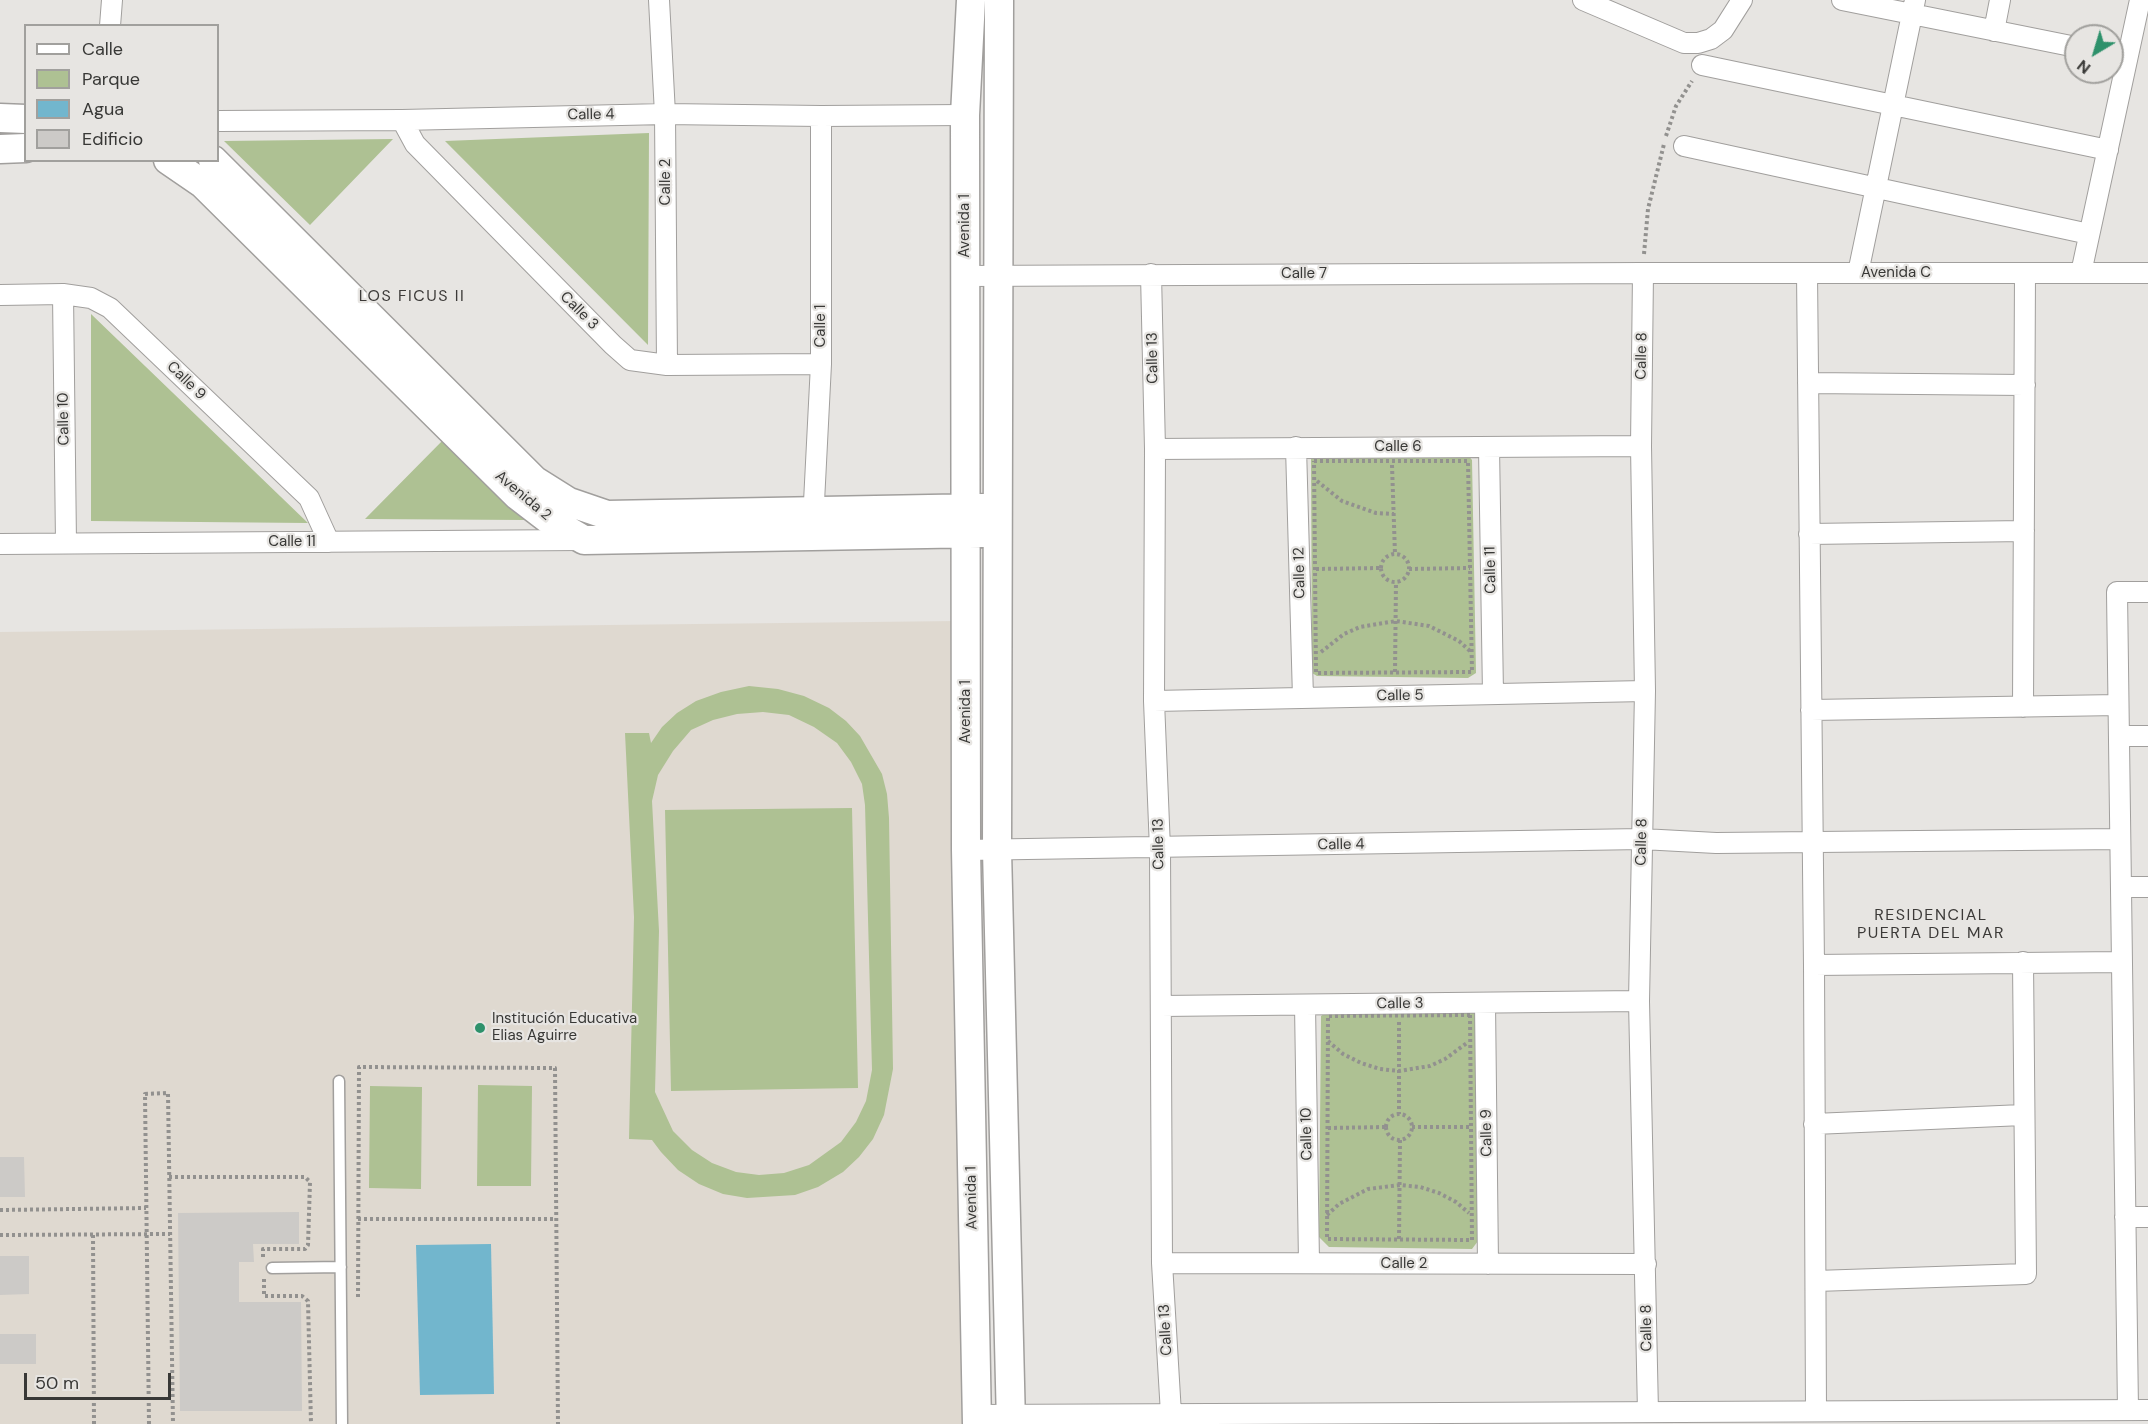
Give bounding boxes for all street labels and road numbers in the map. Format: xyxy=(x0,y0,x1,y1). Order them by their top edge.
street label: Calle 4 xyxy=(567,106,615,124)
street label: Calle 2 xyxy=(657,159,675,205)
street label: Avenida 1 xyxy=(956,194,974,258)
street label: Avenida C xyxy=(1861,264,1931,282)
street label: Calle 7 xyxy=(1281,265,1327,283)
street label: Calle 3 xyxy=(556,288,602,334)
street label: Calle 1 xyxy=(812,305,830,347)
street label: Calle 13 xyxy=(1144,332,1162,384)
street label: Calle 8 xyxy=(1633,332,1651,380)
street label: Calle 9 xyxy=(163,358,209,404)
street label: Calle 10 xyxy=(55,392,73,446)
street label: Calle 6 xyxy=(1374,438,1422,456)
street label: Avenida 2 xyxy=(491,467,555,525)
street label: Calle 11 xyxy=(268,533,316,551)
street label: Calle 11 xyxy=(1482,546,1500,594)
street label: Calle 12 xyxy=(1291,547,1309,599)
street label: Avenida 1 xyxy=(957,680,975,744)
street label: Calle 5 xyxy=(1376,687,1424,705)
street label: Calle 13 xyxy=(1150,818,1168,870)
street label: Calle 8 xyxy=(1633,818,1651,866)
street label: Calle 4 xyxy=(1317,836,1365,854)
street label: Calle 3 xyxy=(1376,995,1424,1013)
street label: Calle 10 xyxy=(1298,1107,1316,1161)
street label: Calle 9 xyxy=(1478,1109,1496,1157)
street label: Avenida 1 xyxy=(962,1166,982,1230)
street label: Calle 2 xyxy=(1381,1255,1427,1273)
street label: Calle 13 xyxy=(1156,1304,1176,1356)
street label: Calle 8 xyxy=(1638,1304,1656,1352)

